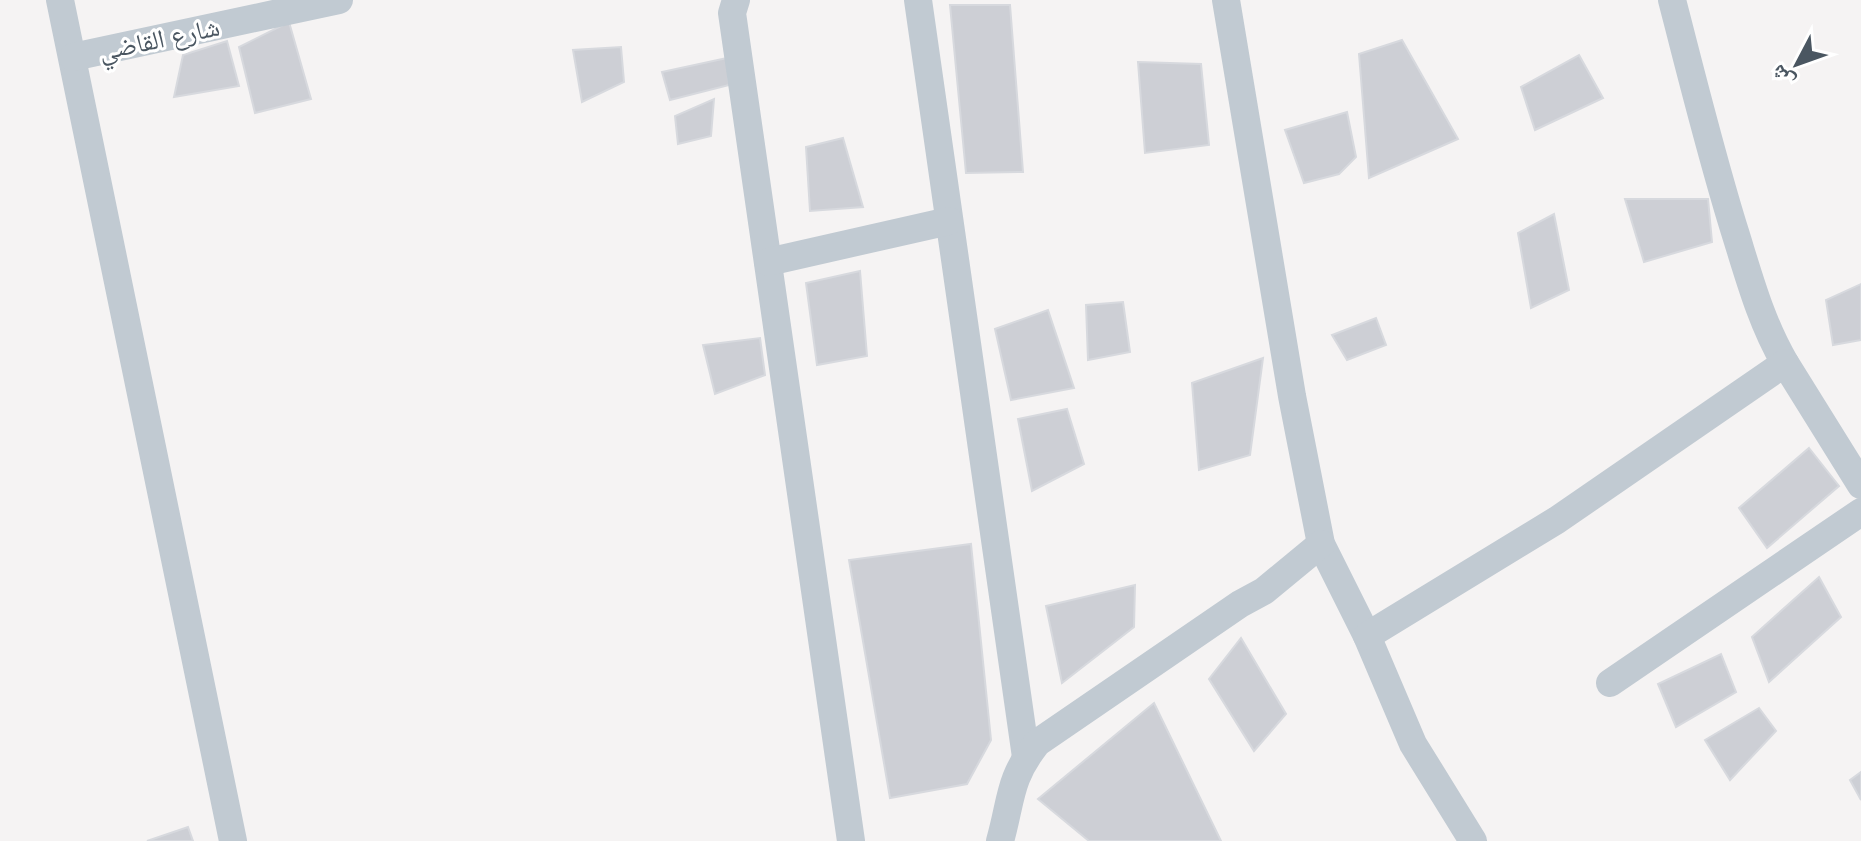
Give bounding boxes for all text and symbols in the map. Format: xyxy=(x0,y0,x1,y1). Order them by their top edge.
street label: شارع القاضي xyxy=(95,10,223,72)
north arrow xyxy=(1757,24,1837,104)
text: ش xyxy=(1764,58,1801,95)

